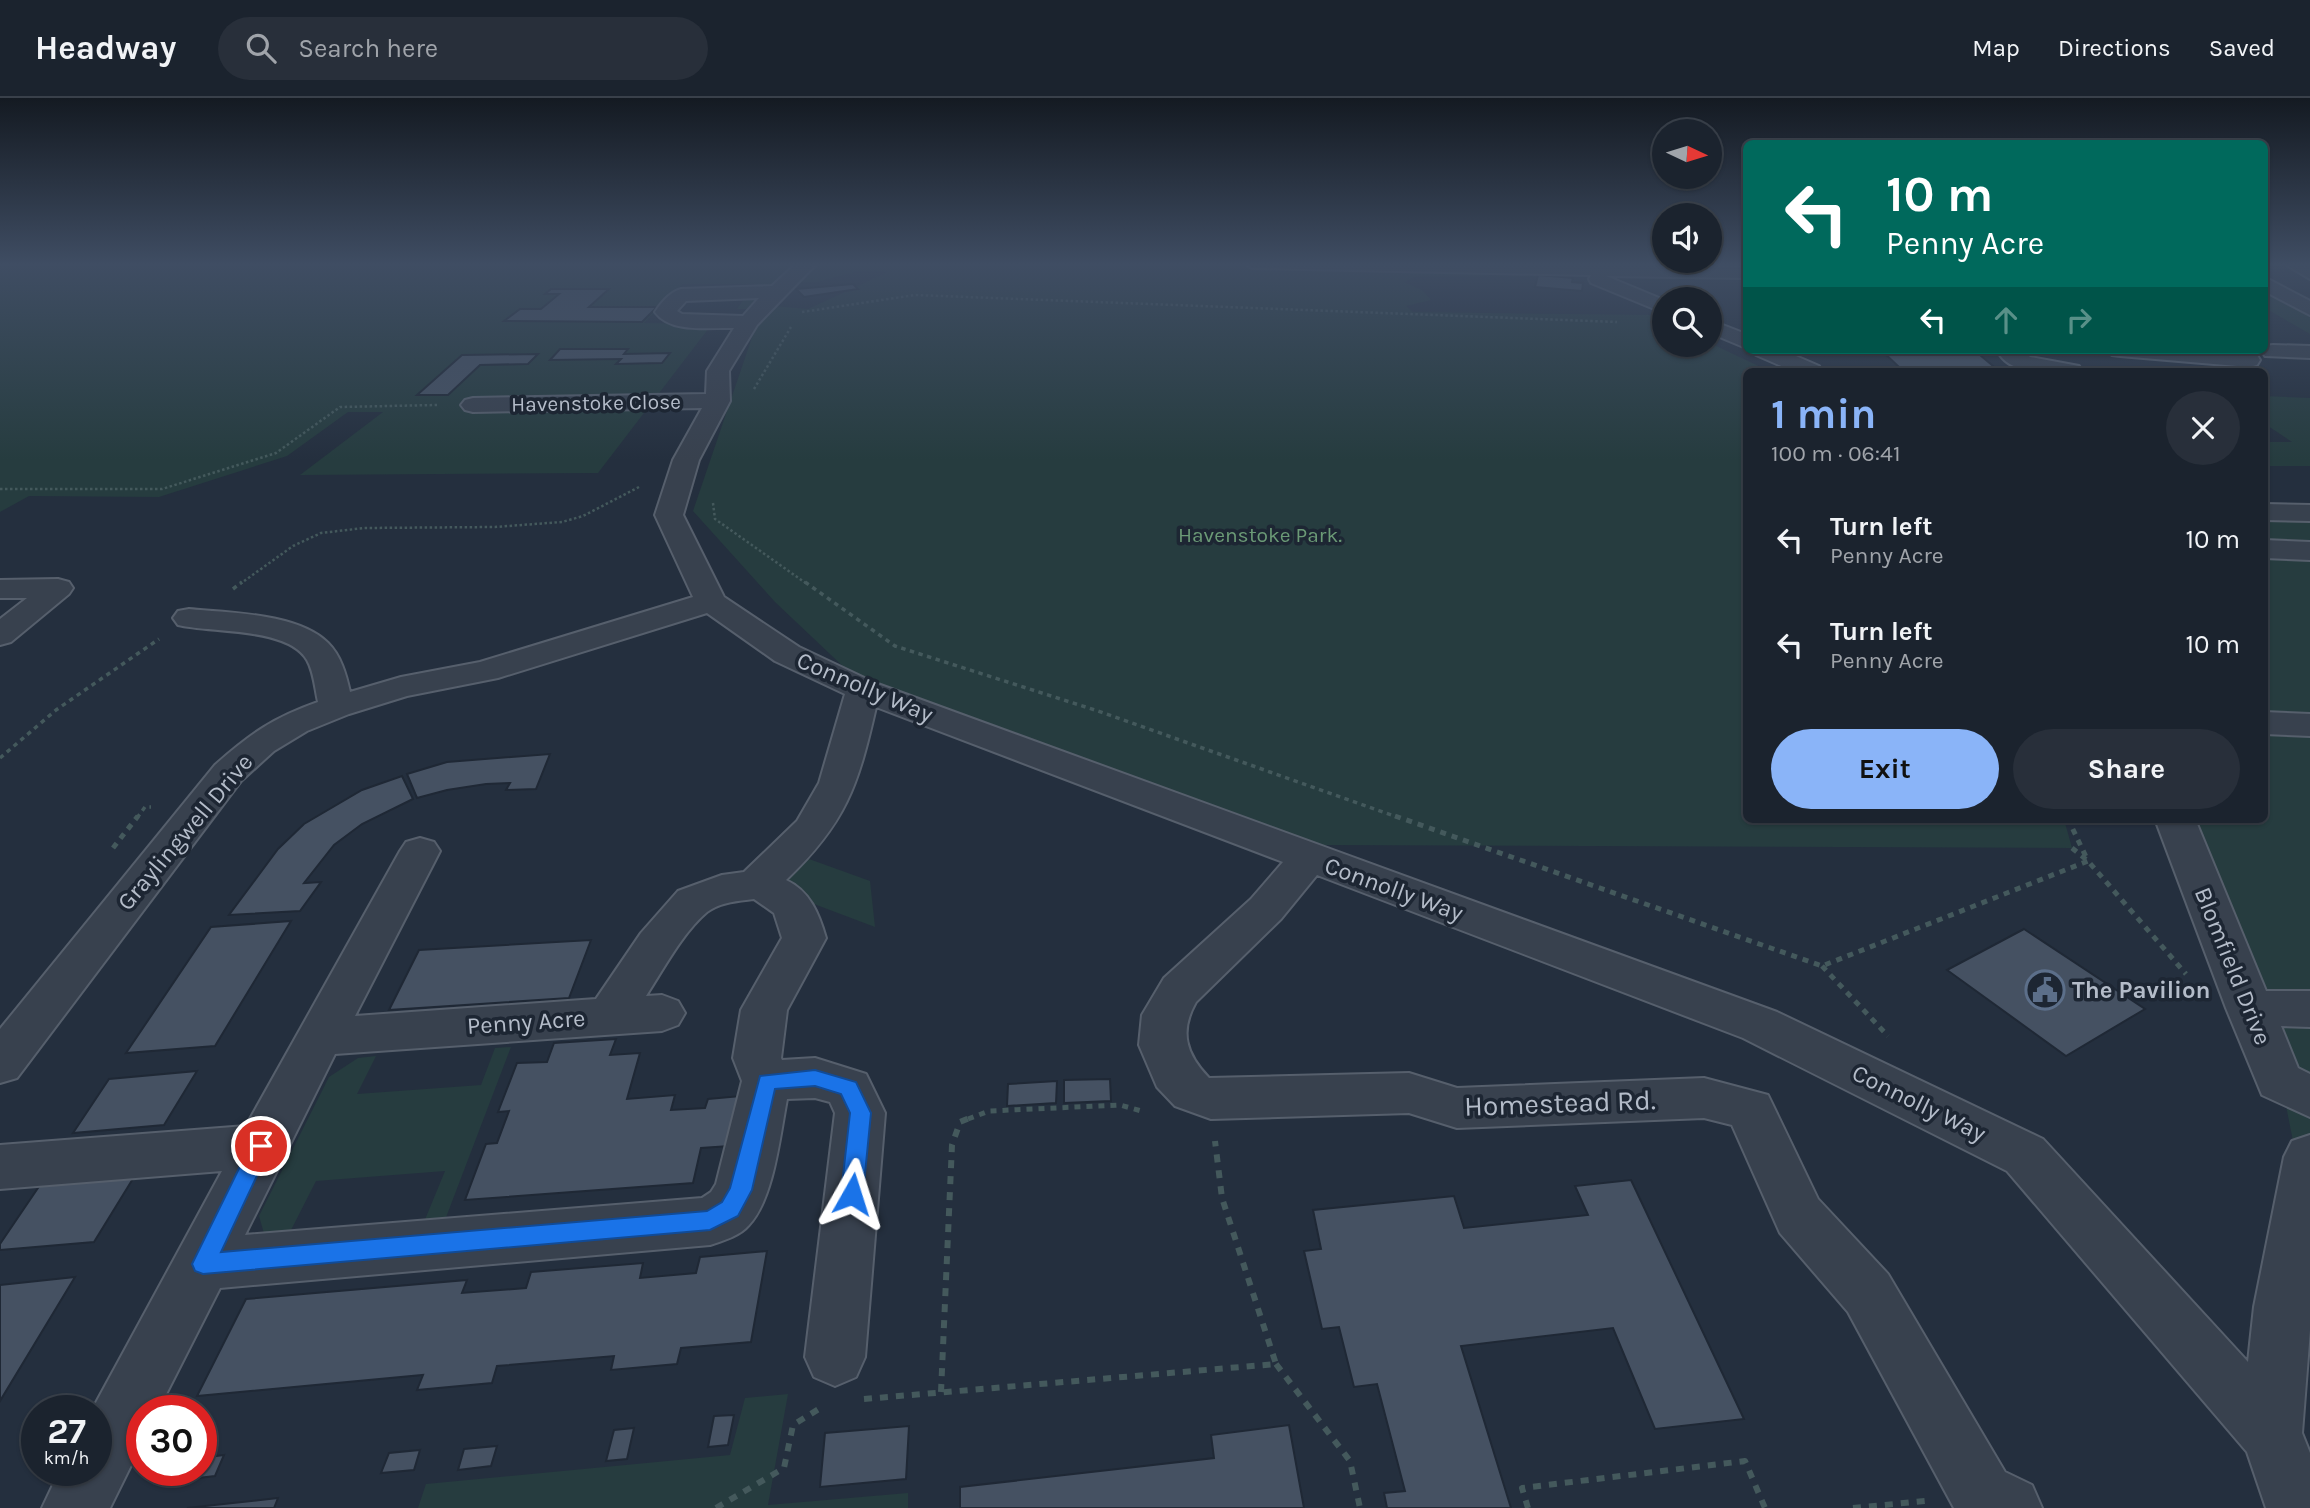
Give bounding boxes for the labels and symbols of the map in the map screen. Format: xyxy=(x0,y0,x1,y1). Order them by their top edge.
north arrow xyxy=(1652,119,1722,189)
street label: Havenstoke Close xyxy=(511,390,681,416)
park label: Havenstoke Park. xyxy=(1178,523,1342,547)
street label: Connolly Way xyxy=(793,646,937,728)
street label: Graylingwell Drive xyxy=(111,748,259,916)
street label: Connolly Way xyxy=(1321,851,1467,927)
street label: Blomfield Drive xyxy=(2189,883,2277,1049)
public building icon: The Pavilion xyxy=(2024,969,2066,1011)
place label: The Pavilion xyxy=(2072,976,2211,1004)
street label: Penny Acre xyxy=(466,1004,586,1040)
street label: Connolly Way xyxy=(1848,1059,1990,1147)
street label: Homestead Rd. xyxy=(1464,1083,1656,1123)
pin xyxy=(231,1116,291,1176)
position arrow xyxy=(815,1157,889,1231)
speed limit sign: 30 xyxy=(126,1395,217,1486)

